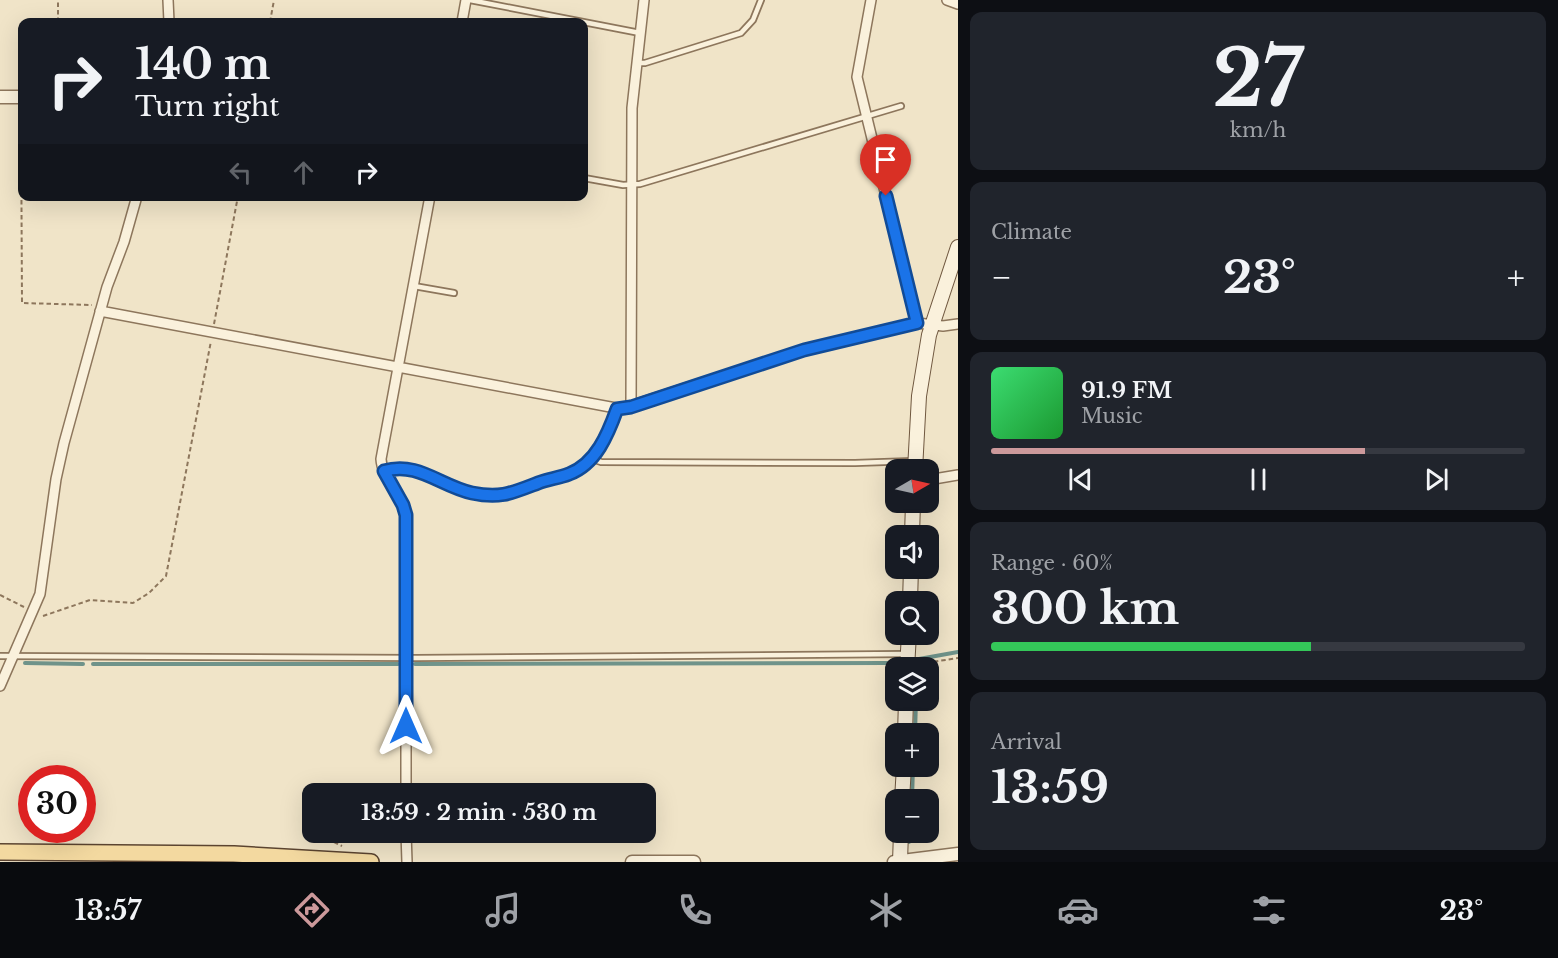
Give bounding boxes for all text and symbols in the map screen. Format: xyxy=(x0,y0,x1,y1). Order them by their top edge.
text: 27 xyxy=(1212,30,1304,127)
text: 140 m xyxy=(135,38,271,90)
icon: right xyxy=(36,42,114,120)
text: Turn right xyxy=(135,90,279,123)
text: km/h xyxy=(1230,118,1286,142)
pin xyxy=(860,134,911,196)
icon: arrive xyxy=(869,143,902,176)
icon: left xyxy=(224,156,257,189)
icon: ahead xyxy=(287,156,320,189)
icon: right xyxy=(350,156,383,189)
text: Climate xyxy=(991,220,1072,244)
text: 23° xyxy=(1223,249,1296,305)
text: − xyxy=(991,257,1012,298)
text: + xyxy=(1507,257,1525,298)
text: 91.9 FM xyxy=(1081,377,1172,404)
text: Music xyxy=(1081,404,1142,428)
north arrow xyxy=(885,459,939,513)
map controls xyxy=(885,459,939,843)
icon: previous xyxy=(1064,463,1097,496)
icon: pause xyxy=(1242,463,1275,496)
icon: next xyxy=(1420,463,1453,496)
button: sound xyxy=(885,525,939,579)
text: Range · 60% xyxy=(991,551,1113,575)
text: 300 km xyxy=(991,580,1179,636)
button: search xyxy=(885,591,939,645)
button: layers xyxy=(885,657,939,711)
position arrow xyxy=(374,694,438,758)
button: + xyxy=(885,723,939,777)
text: Arrival xyxy=(991,730,1062,754)
text: 13:59 xyxy=(991,759,1109,815)
speed limit sign: 30 xyxy=(18,765,96,843)
button: − xyxy=(885,789,939,843)
text: 13:59 · 2 min · 530 m xyxy=(361,799,597,826)
icon: directions xyxy=(291,889,333,931)
icon: music xyxy=(482,889,524,931)
icon: phone xyxy=(674,889,716,931)
icon: climate xyxy=(865,889,907,931)
icon: car xyxy=(1057,889,1099,931)
icon: filters xyxy=(1248,889,1290,931)
text: 13:57 xyxy=(75,894,141,927)
text: 23° xyxy=(1439,894,1483,927)

